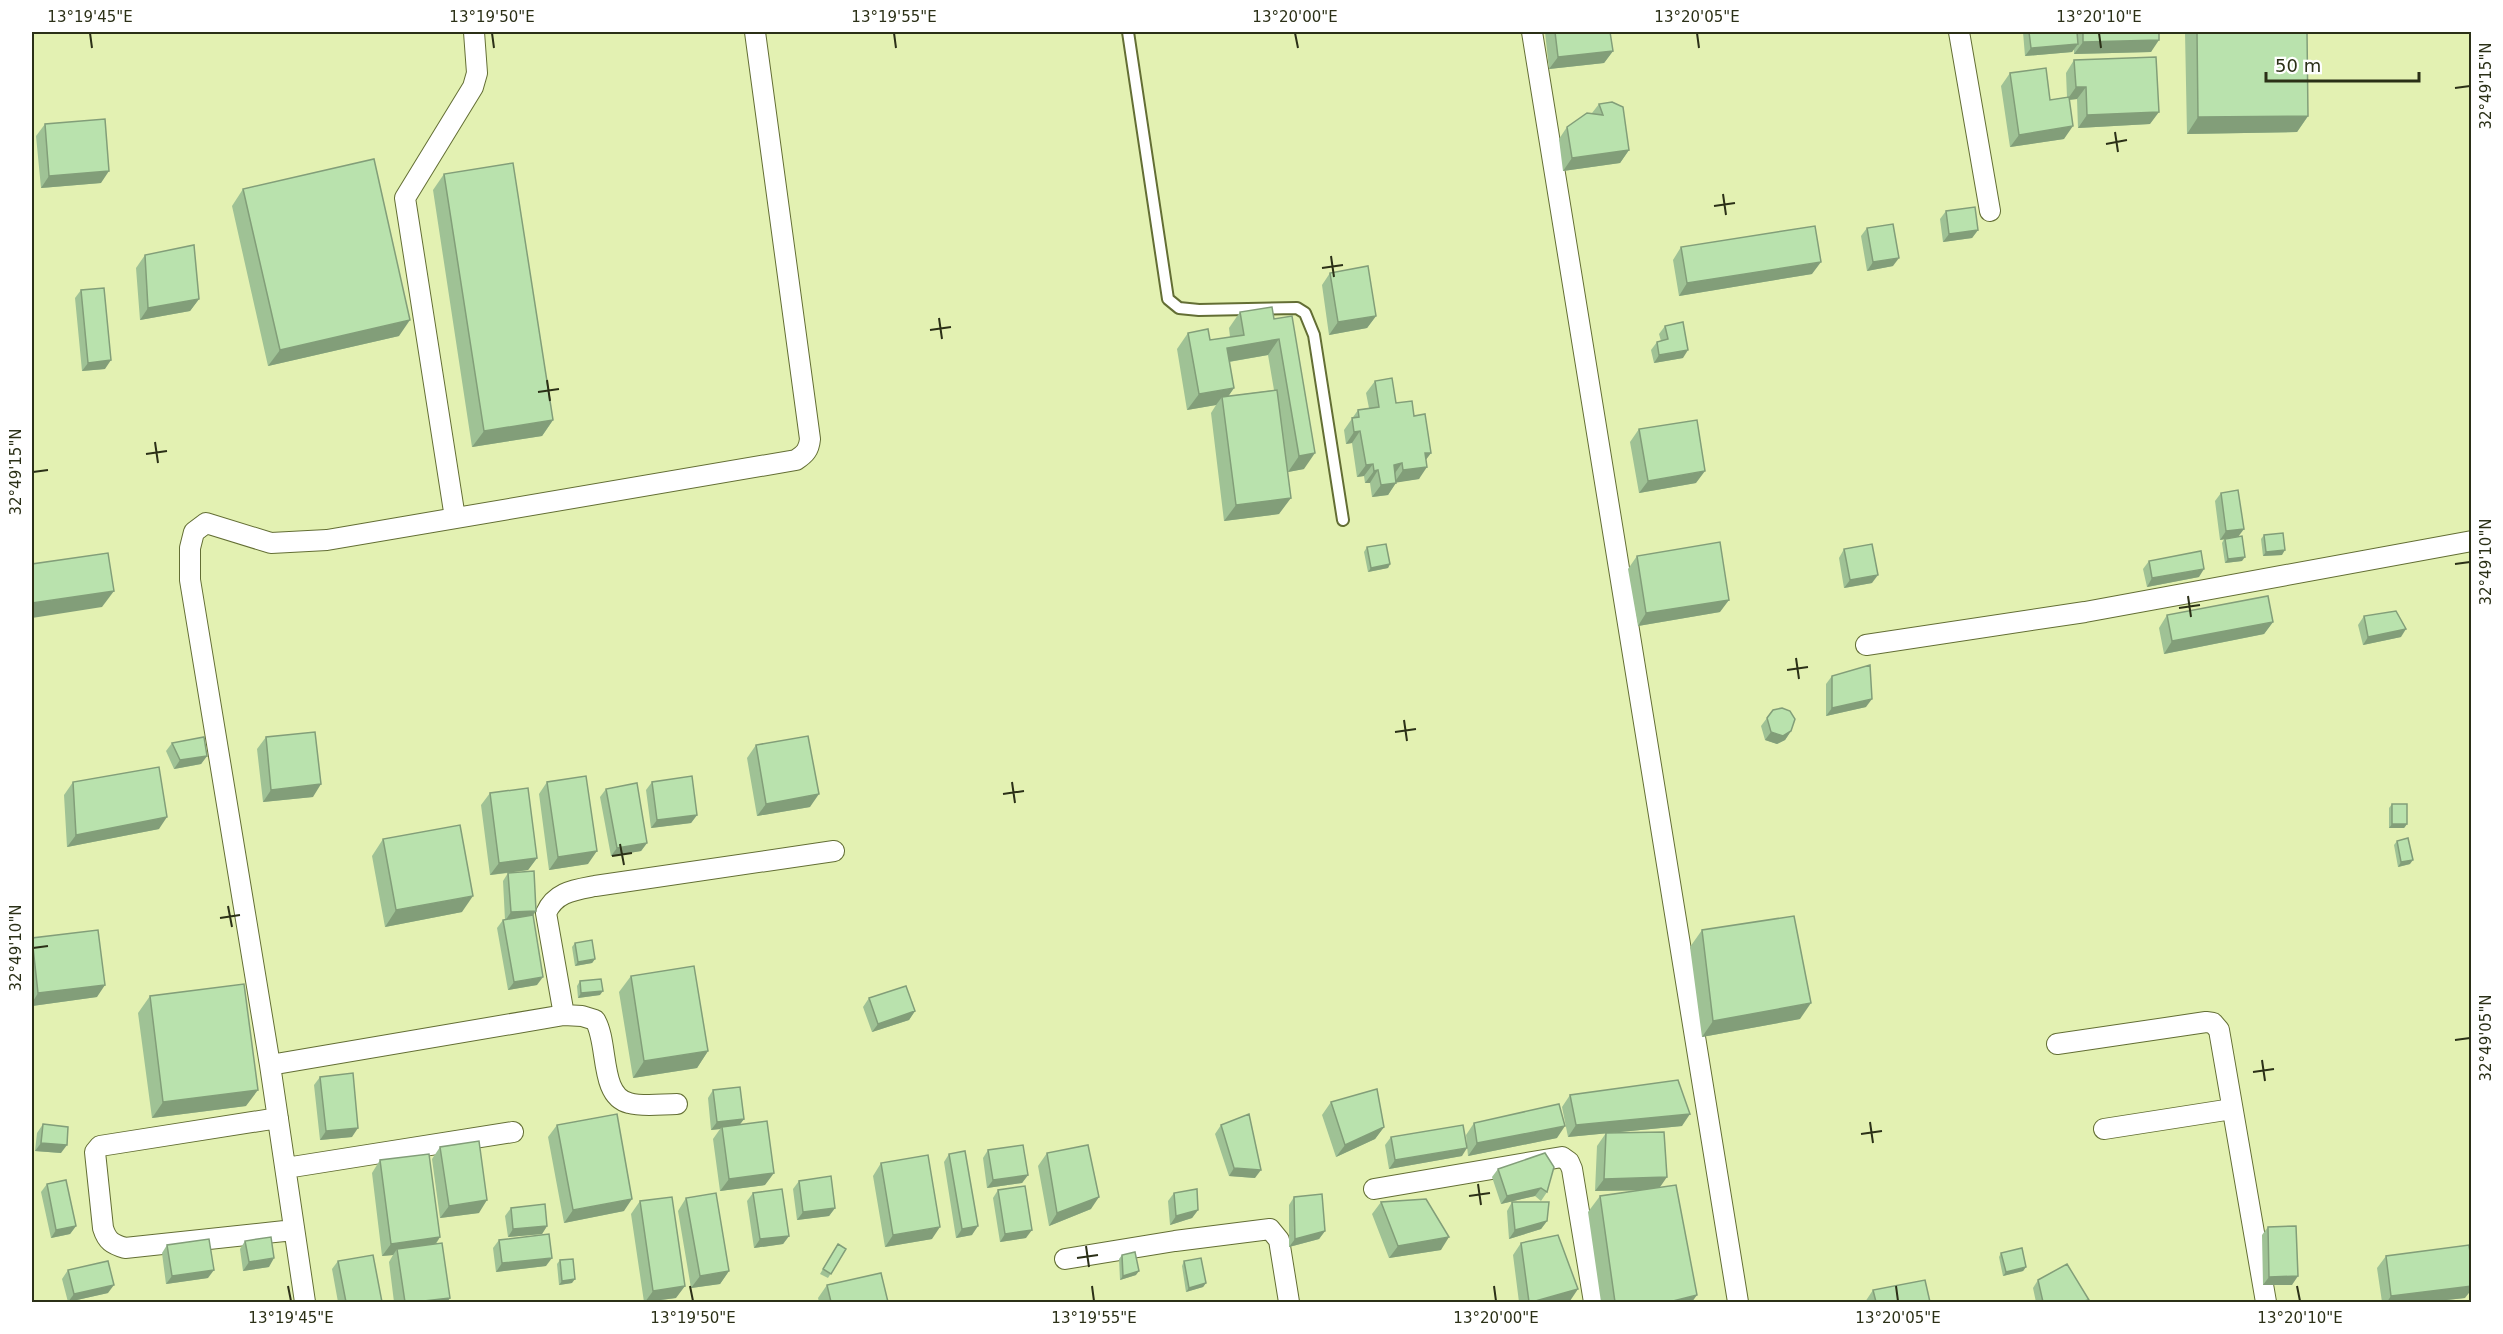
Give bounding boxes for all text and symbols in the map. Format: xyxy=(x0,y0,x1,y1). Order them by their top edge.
text: 13°19'45"E xyxy=(47,8,133,26)
text: 13°19'50"E xyxy=(449,8,535,26)
text: 13°19'55"E xyxy=(851,8,937,26)
text: 13°20'00"E xyxy=(1252,8,1338,26)
text: 13°20'05"E xyxy=(1654,8,1740,26)
text: 13°20'10"E xyxy=(2056,8,2142,26)
text: 32°49'15"N xyxy=(2477,42,2495,130)
scale bar xyxy=(2266,45,2419,83)
text: 50 m xyxy=(2275,55,2321,76)
text: 32°49'15"N xyxy=(7,428,25,516)
text: 32°49'10"N xyxy=(2477,518,2495,606)
text: 32°49'10"N xyxy=(7,904,25,992)
text: 32°49'05"N xyxy=(2477,994,2495,1082)
text: 13°19'45"E xyxy=(248,1309,334,1327)
text: 13°19'50"E xyxy=(650,1309,736,1327)
text: 13°19'55"E xyxy=(1051,1309,1137,1327)
text: 13°20'00"E xyxy=(1453,1309,1539,1327)
text: 13°20'05"E xyxy=(1855,1309,1941,1327)
text: 13°20'10"E xyxy=(2257,1309,2343,1327)

